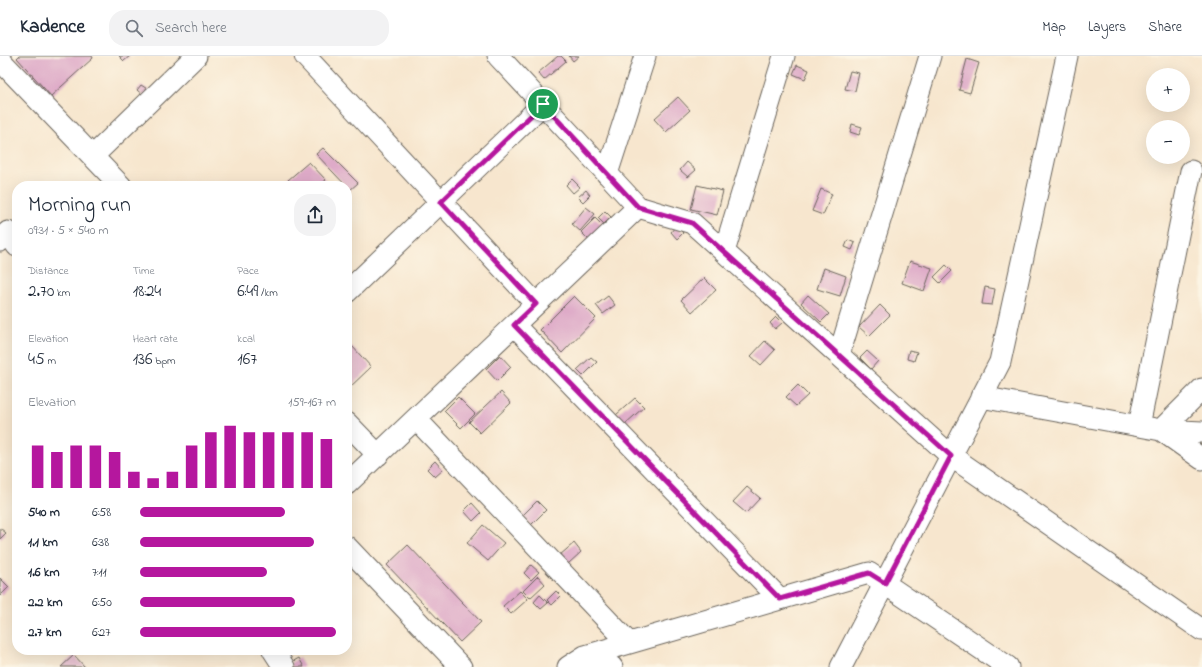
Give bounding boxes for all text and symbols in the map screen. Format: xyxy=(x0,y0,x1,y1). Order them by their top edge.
search box xyxy=(109,10,389,46)
text: Kadence xyxy=(20,14,85,41)
icon: search xyxy=(123,17,145,39)
text: Search here xyxy=(155,17,227,39)
text: Map xyxy=(1042,17,1066,38)
text: Layers xyxy=(1088,17,1126,38)
text: Share xyxy=(1148,17,1182,38)
map controls xyxy=(1146,68,1190,164)
button: + xyxy=(1146,68,1190,112)
pin xyxy=(526,87,560,121)
icon: arrive xyxy=(532,93,554,115)
button: − xyxy=(1146,120,1190,164)
text: Morning run xyxy=(28,190,131,222)
button: share xyxy=(294,194,336,236)
text: 09:31 · 5 × 540 m xyxy=(28,221,109,240)
text: Distance xyxy=(28,263,69,279)
text: Time xyxy=(133,263,154,279)
text: Pace xyxy=(237,263,259,279)
text: 2.70 xyxy=(28,279,54,304)
text: 18:24 xyxy=(133,279,161,304)
text: 6:49 xyxy=(237,279,258,304)
text: km xyxy=(54,285,70,301)
text: /km xyxy=(258,285,278,301)
text: Elevation xyxy=(28,331,68,347)
text: Heart rate xyxy=(133,331,178,347)
text: kcal xyxy=(237,331,255,347)
text: 45 xyxy=(28,347,45,372)
text: 136 xyxy=(133,347,153,372)
text: 167 xyxy=(237,347,257,372)
text: m xyxy=(45,353,56,369)
text: bpm xyxy=(153,353,176,369)
text: Elevation xyxy=(28,393,76,412)
text: 159–167 m xyxy=(288,393,336,412)
text: 540 m xyxy=(28,503,60,522)
text: 6:58 xyxy=(92,503,111,522)
text: 1.1 km xyxy=(28,533,58,552)
text: 6:38 xyxy=(92,533,109,552)
text: 1.6 km xyxy=(28,563,60,582)
text: 7:11 xyxy=(92,563,107,582)
text: 2.2 km xyxy=(28,593,63,612)
text: 6:50 xyxy=(92,593,112,612)
text: 2.7 km xyxy=(28,623,62,642)
text: 6:27 xyxy=(92,623,111,642)

